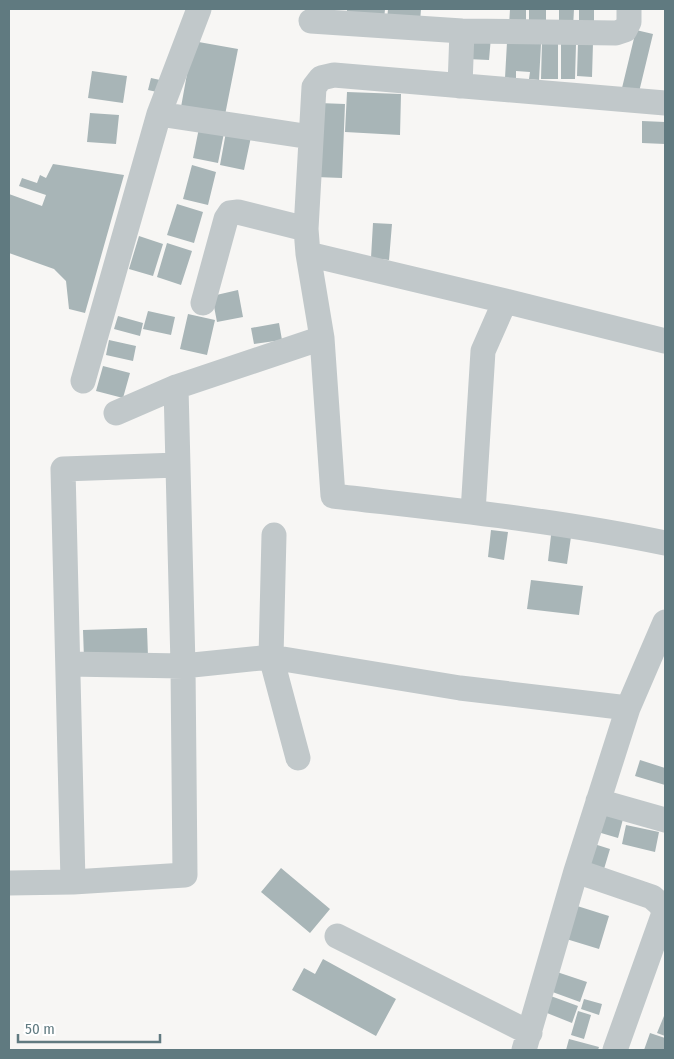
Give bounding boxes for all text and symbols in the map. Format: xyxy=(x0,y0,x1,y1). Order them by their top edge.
scale bar xyxy=(18,1012,160,1044)
text: 50 m xyxy=(25,1020,55,1038)

